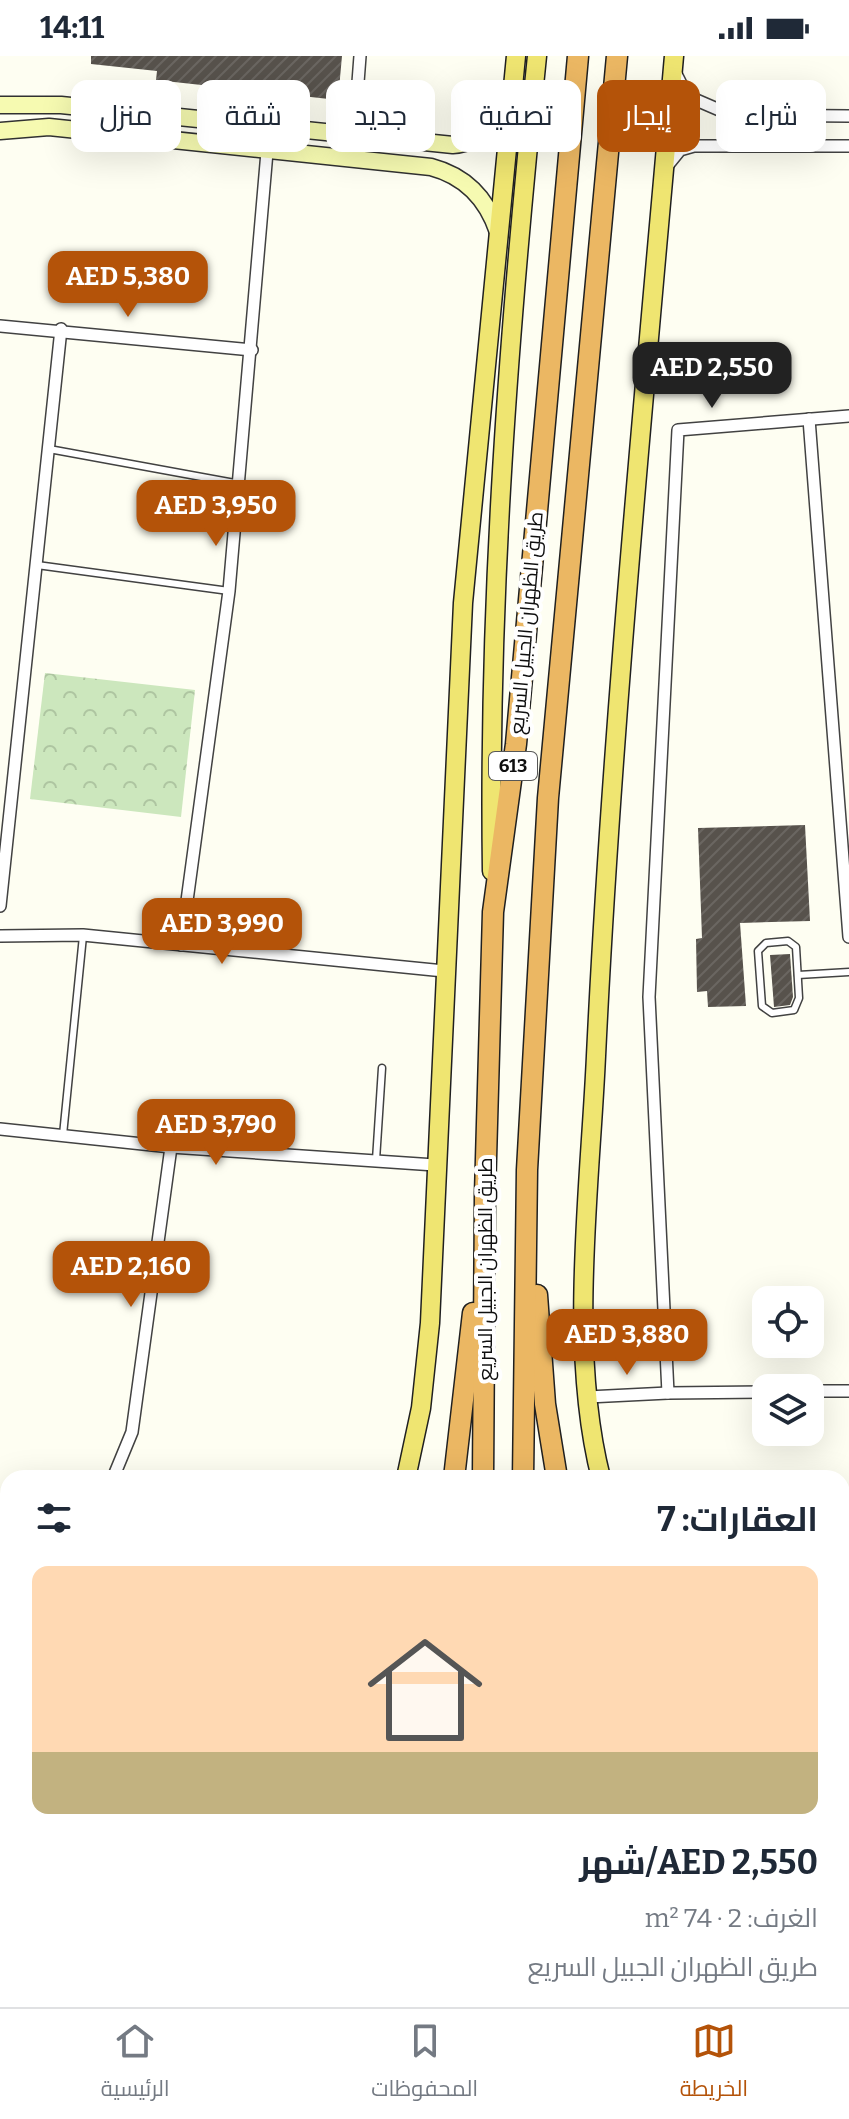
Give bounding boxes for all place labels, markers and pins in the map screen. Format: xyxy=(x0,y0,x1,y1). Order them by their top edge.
pin: AED 5,380 xyxy=(36,251,220,319)
pin: AED 2,550 xyxy=(620,342,804,410)
pin: AED 3,950 xyxy=(124,480,308,548)
pin: AED 3,990 xyxy=(130,898,314,966)
pin: AED 3,790 xyxy=(124,1099,308,1167)
pin: AED 2,160 xyxy=(39,1241,223,1309)
pin: AED 3,880 xyxy=(535,1309,719,1377)

